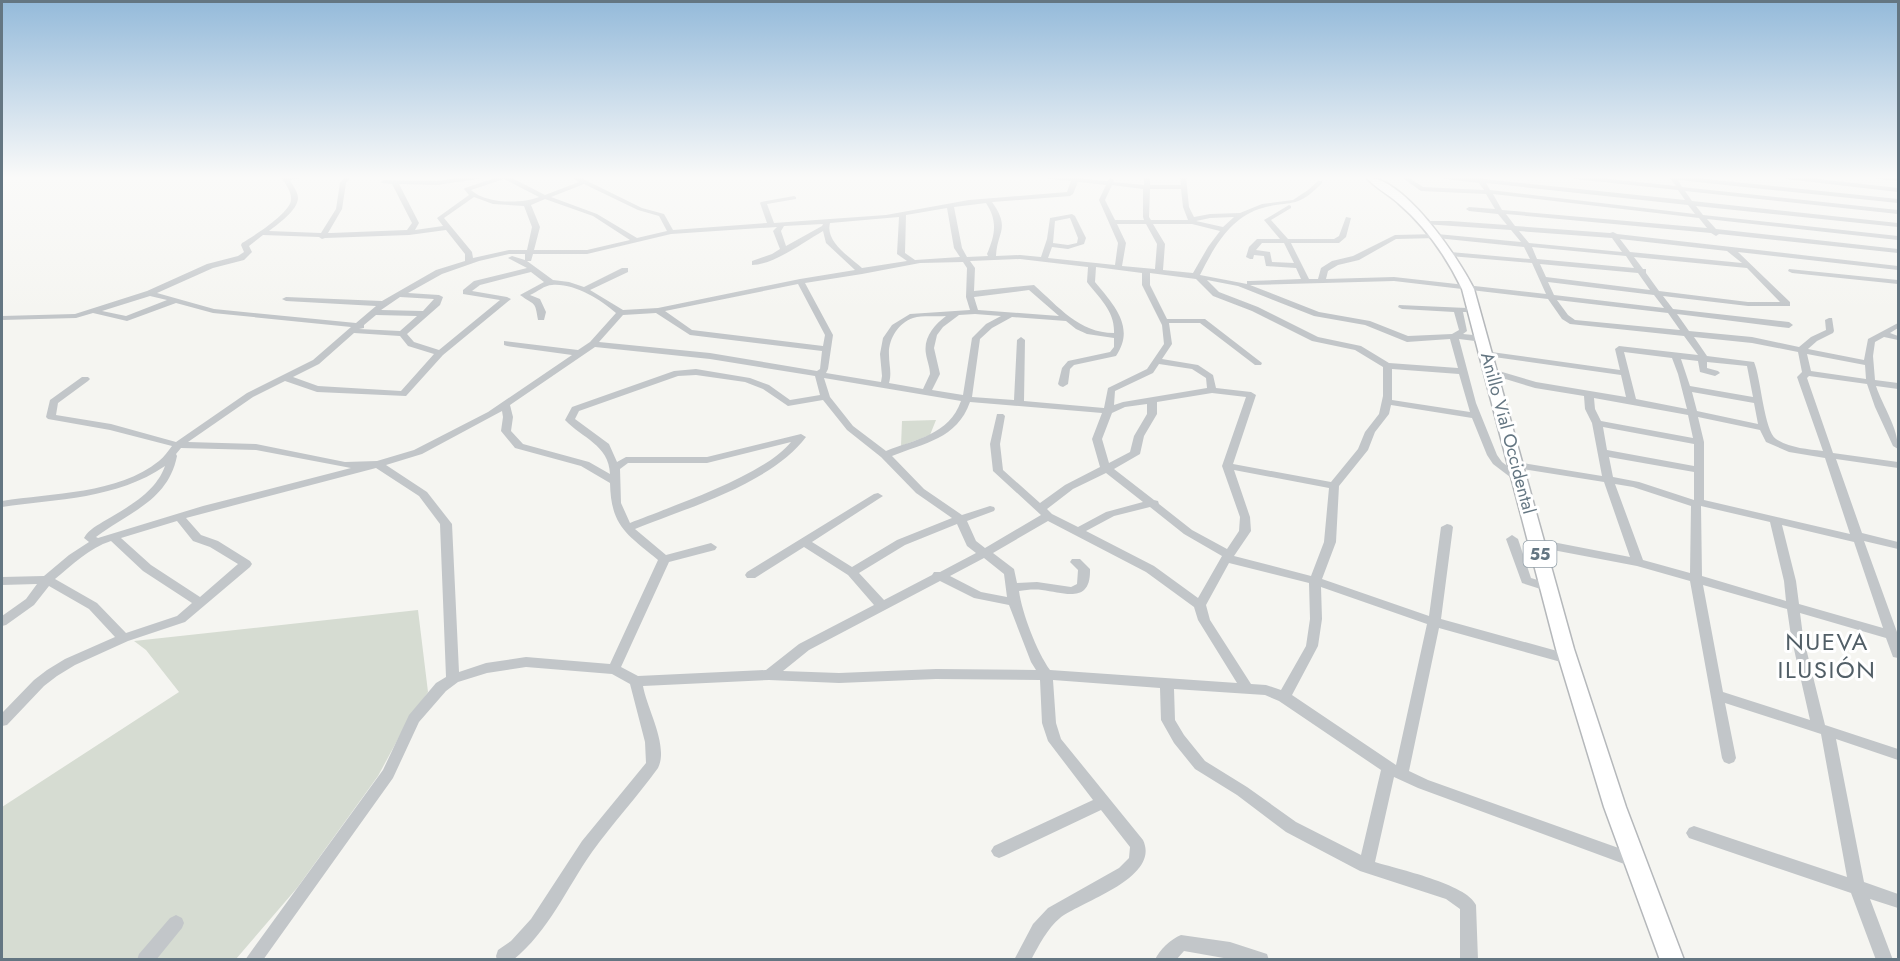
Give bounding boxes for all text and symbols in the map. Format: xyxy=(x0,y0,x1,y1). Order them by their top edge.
street label: Anillo Vial Occidental xyxy=(1474,349,1542,517)
road number: 55 xyxy=(1524,541,1556,567)
district label: NUEVA ILUSIÓN xyxy=(1778,624,1876,687)

